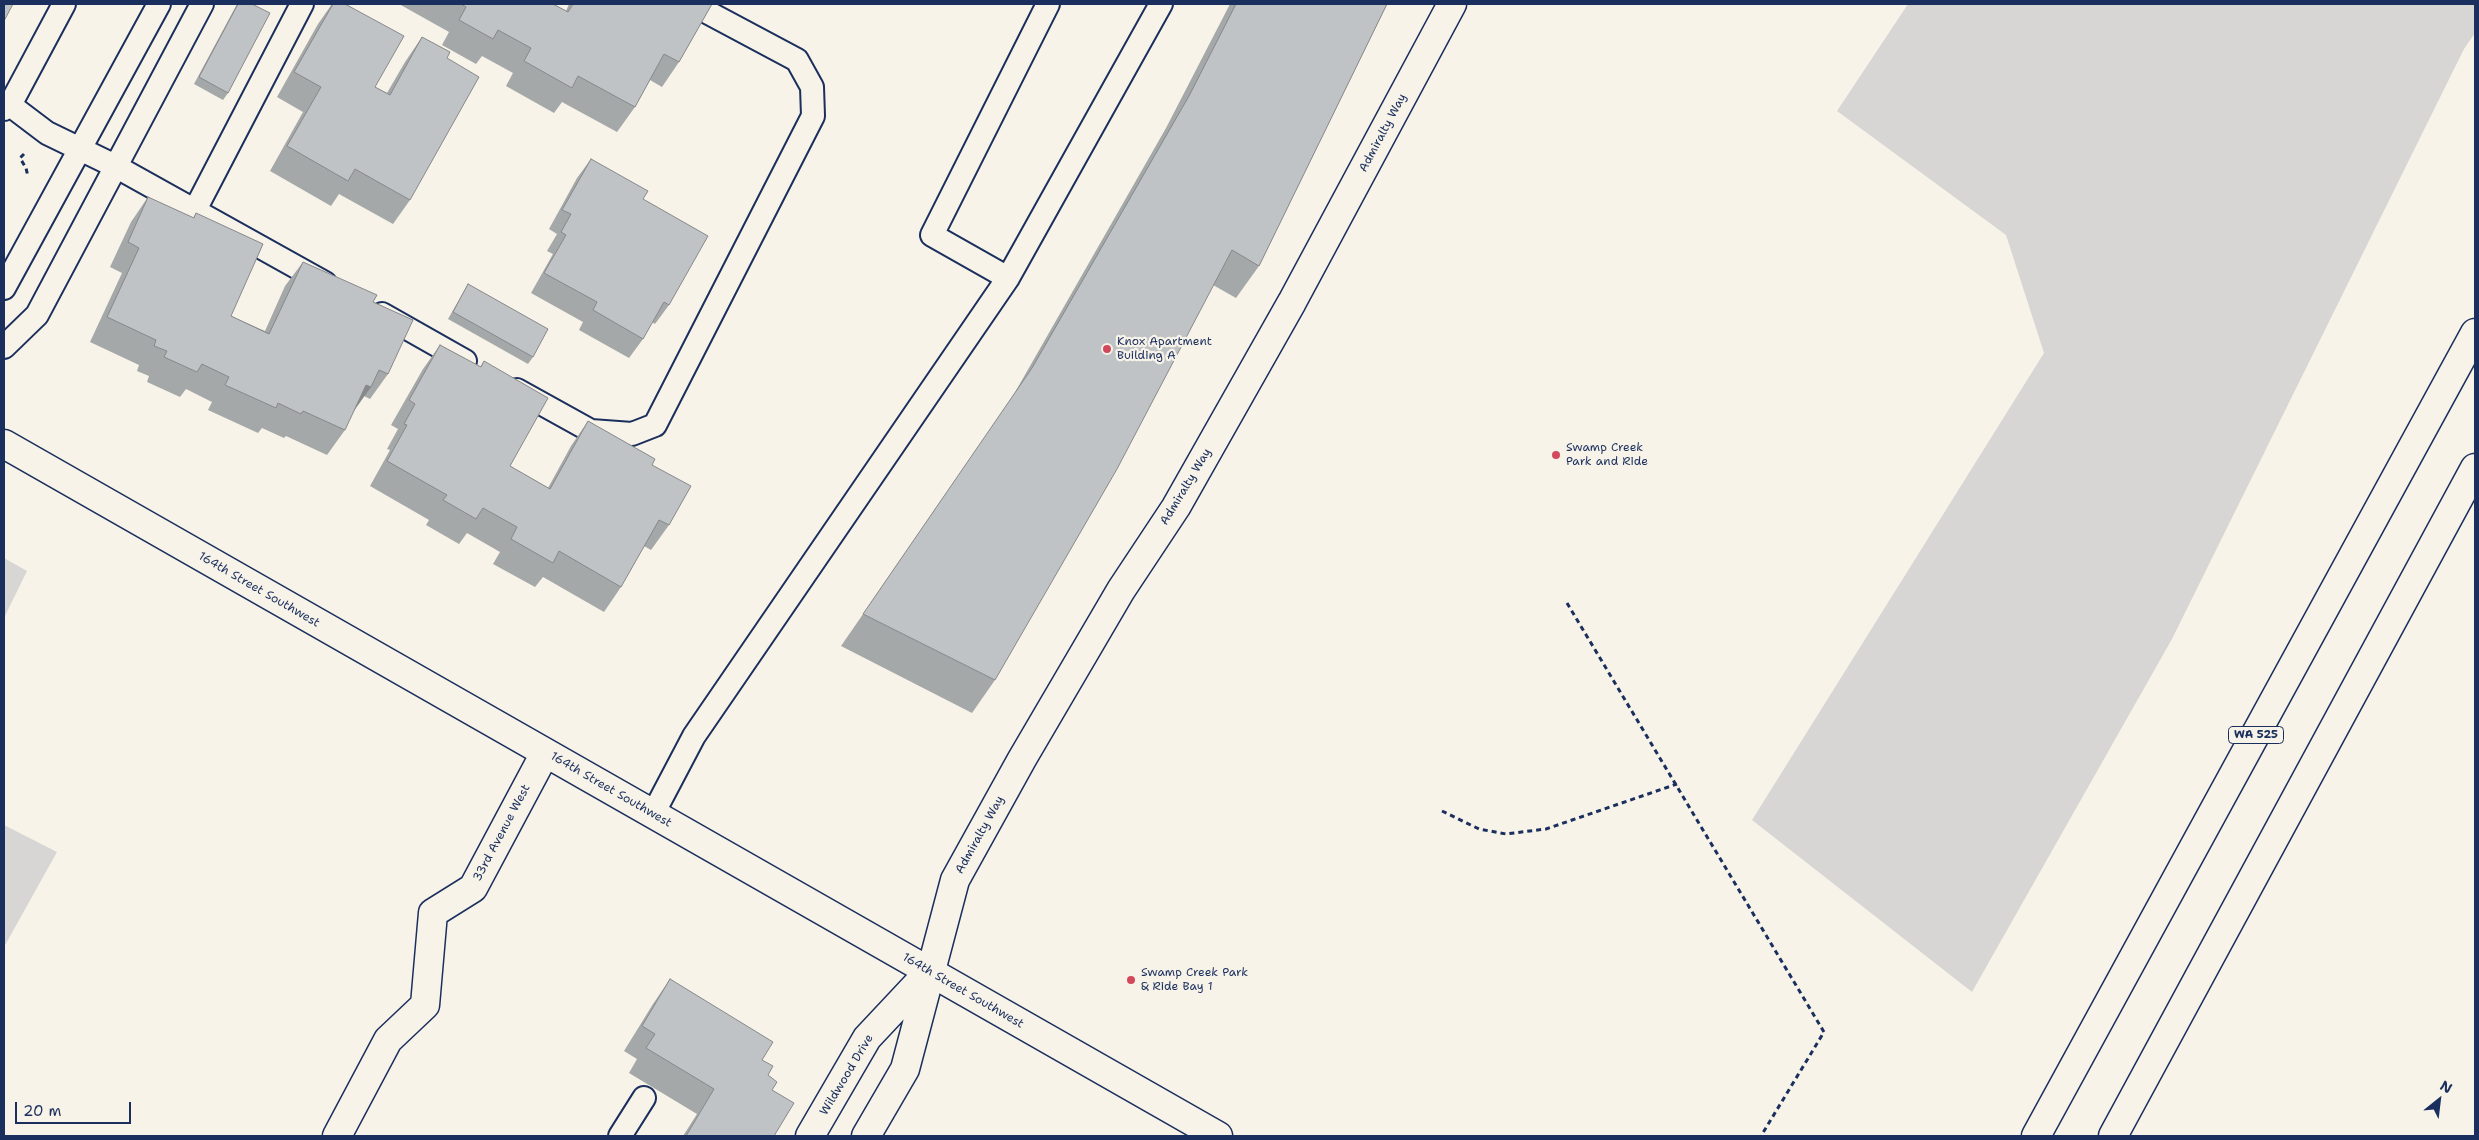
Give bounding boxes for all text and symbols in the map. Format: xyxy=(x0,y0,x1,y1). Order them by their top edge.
street label: Admiralty Way xyxy=(1356,91,1410,175)
place label: Knox Apartment Building A xyxy=(1117,335,1212,363)
marker: Knox Apartment Building A xyxy=(1101,343,1113,355)
place label: Swamp Creek Park and Ride xyxy=(1566,441,1648,469)
street label: Admiralty Way xyxy=(1157,446,1215,528)
marker: Swamp Creek Park and Ride xyxy=(1550,449,1562,461)
street label: 164th Street Southwest xyxy=(196,549,322,631)
road number: WA 525 xyxy=(2228,726,2284,744)
street label: 164th Street Southwest xyxy=(548,749,674,831)
street label: 33rd Avenue West xyxy=(470,782,534,884)
street label: Admiralty Way xyxy=(953,794,1007,876)
street label: 164th Street Southwest xyxy=(900,950,1026,1032)
place label: Swamp Creek Park & Ride Bay 1 xyxy=(1141,966,1248,994)
marker: Swamp Creek Park & Ride Bay 1 xyxy=(1125,974,1137,986)
street label: Wildwood Drive xyxy=(817,1032,877,1118)
north arrow xyxy=(2414,1075,2464,1125)
text: N xyxy=(2437,1076,2455,1097)
scale bar xyxy=(18,1092,134,1124)
text: 20 m xyxy=(23,1101,62,1121)

